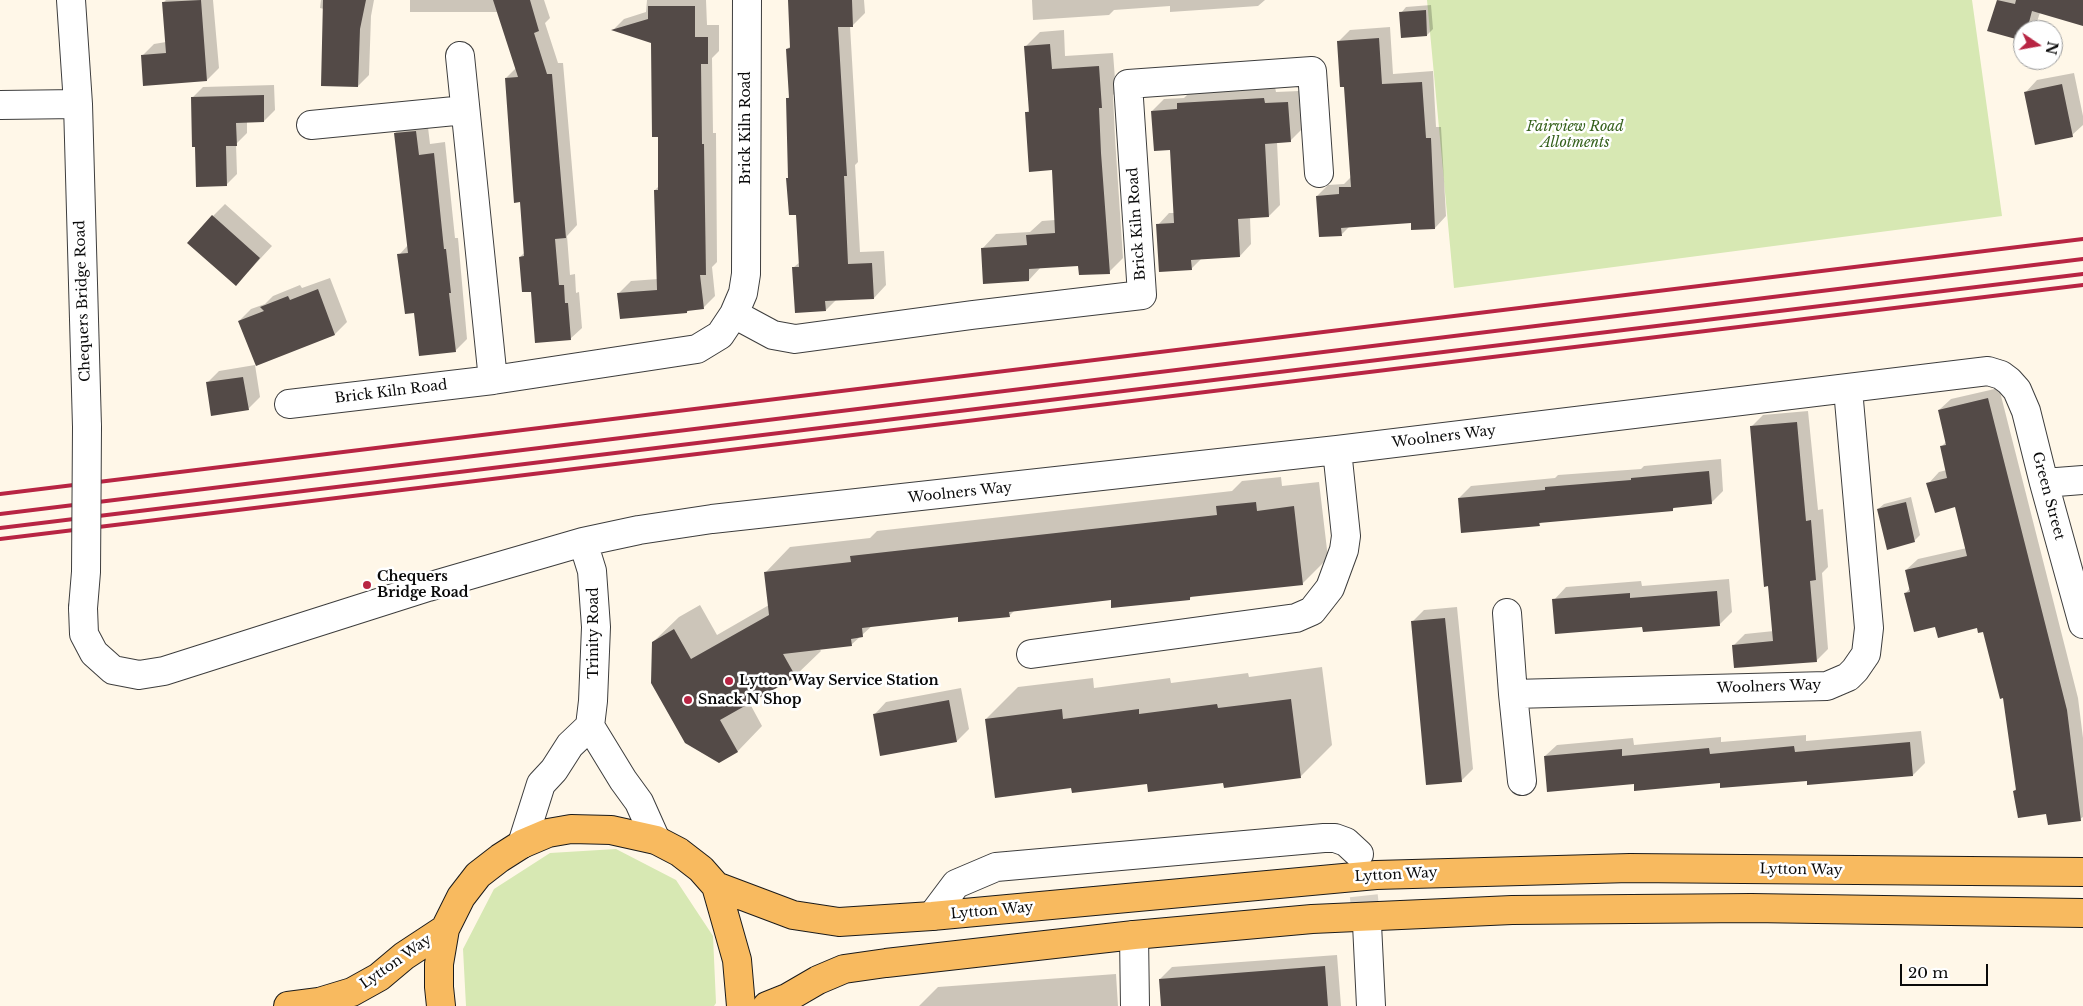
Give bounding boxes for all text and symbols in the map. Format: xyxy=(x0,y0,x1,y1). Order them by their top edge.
north arrow xyxy=(2013,20,2063,70)
text: N xyxy=(2042,40,2062,56)
street label: Brick Kiln Road xyxy=(738,71,754,185)
park label: Fairview Road Allotments xyxy=(1526,119,1624,152)
street label: Brick Kiln Road xyxy=(1125,167,1149,281)
street label: Chequers Bridge Road xyxy=(72,220,94,382)
street label: Brick Kiln Road xyxy=(334,377,448,407)
street label: Woolners Way xyxy=(1391,422,1497,452)
street label: Green Street xyxy=(2028,450,2068,542)
street label: Woolners Way xyxy=(907,479,1013,507)
place label: Chequers Bridge Road xyxy=(377,569,469,602)
marker: Chequers Bridge Road xyxy=(361,579,373,591)
street label: Trinity Road xyxy=(586,587,602,679)
place label: Lytton Way Service Station xyxy=(739,673,939,689)
marker: Lytton Way Service Station xyxy=(723,675,735,687)
street label: Woolners Way xyxy=(1716,677,1822,697)
place label: Snack N Shop xyxy=(698,692,802,708)
marker: Snack N Shop xyxy=(682,694,694,706)
street label: Lytton Way xyxy=(1759,861,1843,879)
street label: Lytton Way xyxy=(1354,864,1438,886)
street label: Lytton Way xyxy=(950,899,1034,923)
street label: Lytton Way xyxy=(357,931,435,993)
scale bar xyxy=(1903,954,1990,986)
text: 20 m xyxy=(1908,963,1948,982)

